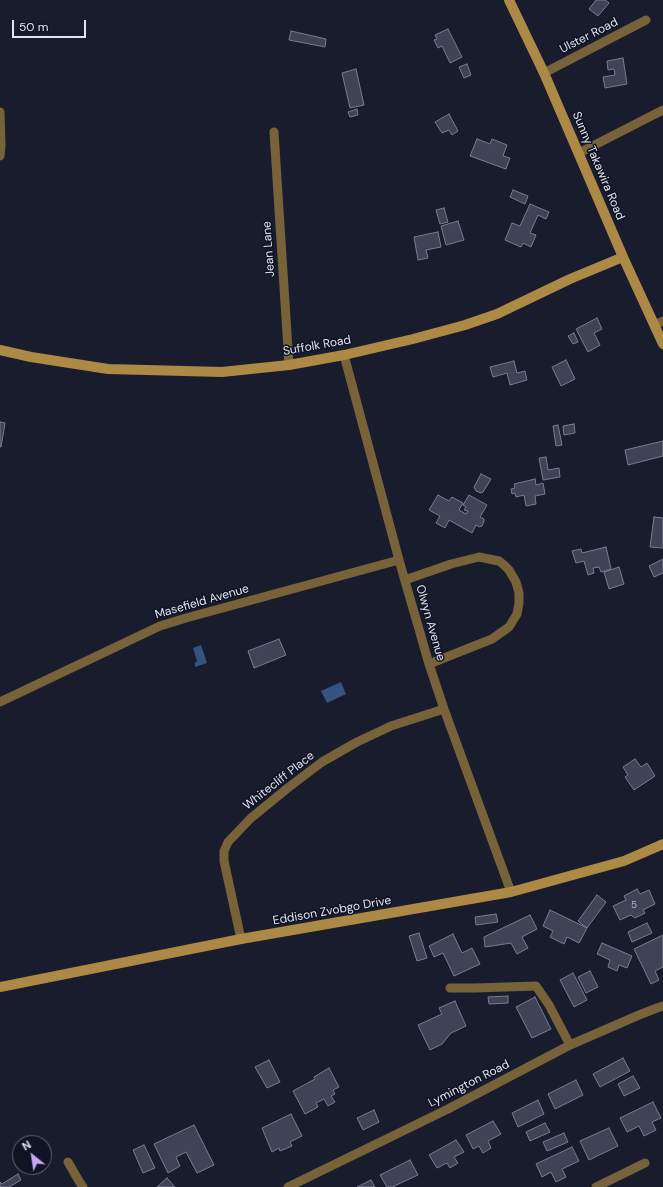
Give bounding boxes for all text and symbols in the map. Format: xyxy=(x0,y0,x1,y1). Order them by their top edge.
scale bar xyxy=(14,12,88,38)
street label: Ulster Road xyxy=(558,15,620,57)
text: 50 m xyxy=(19,19,48,35)
street label: Sunny Takawira Road xyxy=(569,110,627,222)
street label: Jean Lane xyxy=(260,221,278,277)
street label: Suffolk Road xyxy=(282,333,352,359)
street label: Masefield Avenue xyxy=(153,582,251,622)
street label: Olwyn Avenue xyxy=(412,583,448,663)
street label: Whitecliff Place xyxy=(241,749,317,813)
street label: Eddison Zvobgo Drive xyxy=(272,893,392,929)
house number: 5 xyxy=(631,899,637,911)
street label: Lymington Road xyxy=(426,1057,512,1111)
north arrow xyxy=(12,1135,52,1175)
text: N xyxy=(20,1137,33,1154)

